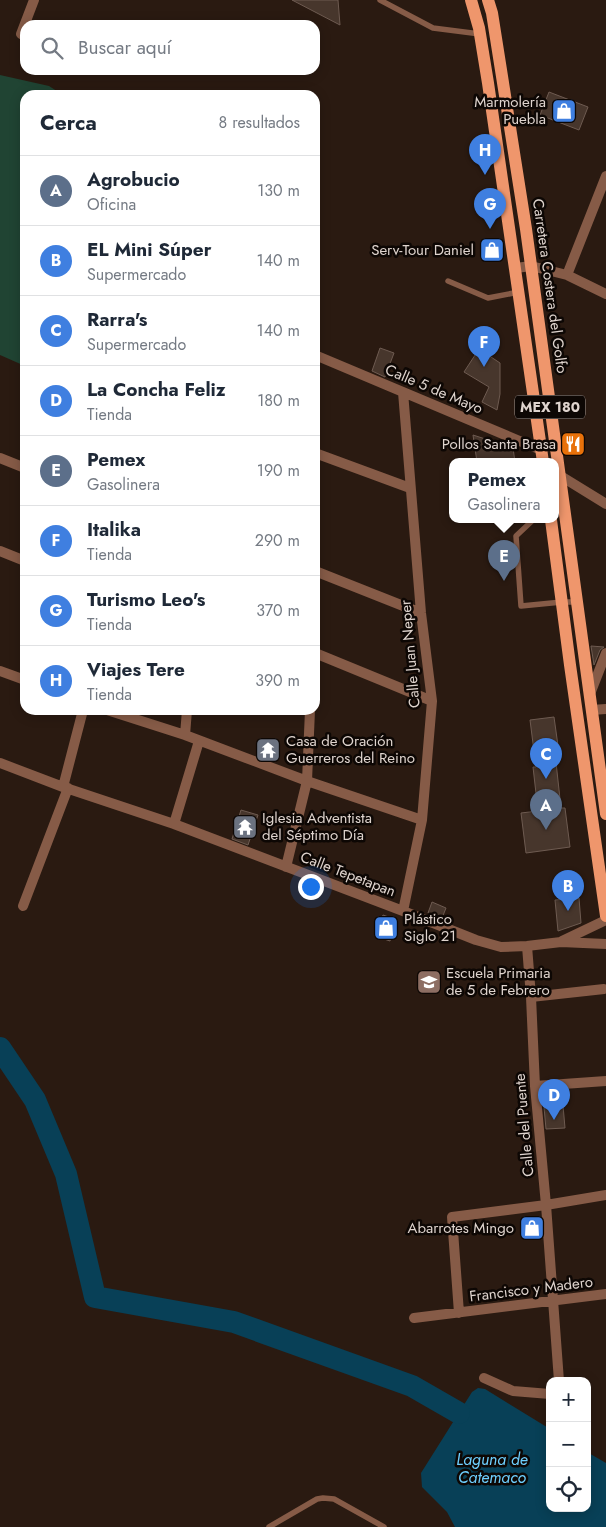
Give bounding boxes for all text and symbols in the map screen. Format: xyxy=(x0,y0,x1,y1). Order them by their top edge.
search box xyxy=(20,20,320,75)
icon: search xyxy=(38,34,66,62)
text: Buscar aquí xyxy=(78,34,172,61)
place label: Marmolería Puebla xyxy=(474,91,546,130)
shop icon: Marmolería Puebla xyxy=(551,98,577,124)
text: Cerca xyxy=(40,108,97,138)
text: 8 resultados xyxy=(219,111,300,134)
pin: H xyxy=(469,134,501,175)
text: Agrobucio xyxy=(87,166,180,193)
text: A xyxy=(50,179,62,202)
text: 130 m xyxy=(257,179,300,202)
pin: G xyxy=(474,188,506,229)
text: Oficina xyxy=(87,193,136,216)
street label: Carretera Costera del Golfo xyxy=(527,197,573,375)
text: EL Mini Súper xyxy=(87,236,211,263)
shop icon: Serv-Tour Daniel xyxy=(479,237,505,263)
place label: Serv-Tour Daniel xyxy=(371,239,474,261)
text: B xyxy=(51,249,61,272)
text: 140 m xyxy=(257,249,300,272)
text: Supermercado xyxy=(87,263,186,286)
text: Rarra's xyxy=(87,306,147,333)
text: C xyxy=(50,319,62,342)
text: 140 m xyxy=(257,319,300,342)
pin: F xyxy=(468,326,500,367)
text: Supermercado xyxy=(87,333,186,356)
street label: Calle 5 de Mayo xyxy=(382,359,486,419)
text: La Concha Feliz xyxy=(87,376,226,403)
text: D xyxy=(50,389,62,412)
text: 180 m xyxy=(257,389,300,412)
road number: MEX 180 xyxy=(515,396,585,418)
text: Tienda xyxy=(87,403,132,426)
restaurant icon: Pollos Santa Brasa xyxy=(560,431,586,457)
place label: Pollos Santa Brasa xyxy=(442,433,556,455)
text: Pemex xyxy=(87,446,145,473)
popup xyxy=(449,458,559,523)
text: E xyxy=(51,459,61,482)
text: 190 m xyxy=(257,459,300,482)
text: Pemex xyxy=(468,466,526,493)
text: Gasolinera xyxy=(87,473,160,496)
text: Gasolinera xyxy=(468,493,540,516)
text: Italika xyxy=(87,516,141,543)
text: F xyxy=(52,529,60,552)
text: 290 m xyxy=(255,529,300,552)
pin: E xyxy=(488,540,520,581)
text: Tienda xyxy=(87,543,132,566)
text: Turismo Leo's xyxy=(87,586,205,613)
street label: Calle Juan Neper xyxy=(394,598,426,709)
text: G xyxy=(49,599,63,622)
text: 370 m xyxy=(256,599,300,622)
text: Tienda xyxy=(87,613,132,636)
text: Viajes Tere xyxy=(87,656,185,683)
text: H xyxy=(50,669,62,692)
text: 390 m xyxy=(255,669,300,692)
text: Tienda xyxy=(87,683,132,706)
place label: Casa de Oración Guerreros del Reino xyxy=(286,730,415,769)
temple icon: Casa de Oración Guerreros del Reino xyxy=(255,737,281,763)
pin: C xyxy=(530,738,562,779)
pin: A xyxy=(530,789,562,830)
place label: Iglesia Adventista del Séptimo Día xyxy=(262,807,372,846)
temple icon: Iglesia Adventista del Séptimo Día xyxy=(232,814,258,840)
street label: Calle Tepetapan xyxy=(297,846,399,902)
pin: B xyxy=(552,870,584,911)
your location xyxy=(298,874,324,900)
place label: Plástico Siglo 21 xyxy=(404,908,456,947)
shop icon: Plástico Siglo 21 xyxy=(373,915,399,941)
place label: Escuela Primaria de 5 de Febrero xyxy=(446,962,550,1001)
school or university icon: Escuela Primaria de 5 de Febrero xyxy=(416,969,442,995)
street label: Calle del Puente xyxy=(509,1072,539,1178)
pin: D xyxy=(538,1079,570,1120)
shop icon: Abarrotes Mingo xyxy=(519,1215,545,1241)
place label: Abarrotes Mingo xyxy=(408,1217,514,1239)
street label: Francisco y Madero xyxy=(468,1271,594,1307)
map controls xyxy=(546,1377,591,1512)
button: + xyxy=(546,1377,591,1422)
button: − xyxy=(546,1422,591,1467)
water label: Laguna de Catemaco xyxy=(456,1448,528,1489)
button: locate xyxy=(546,1467,591,1512)

